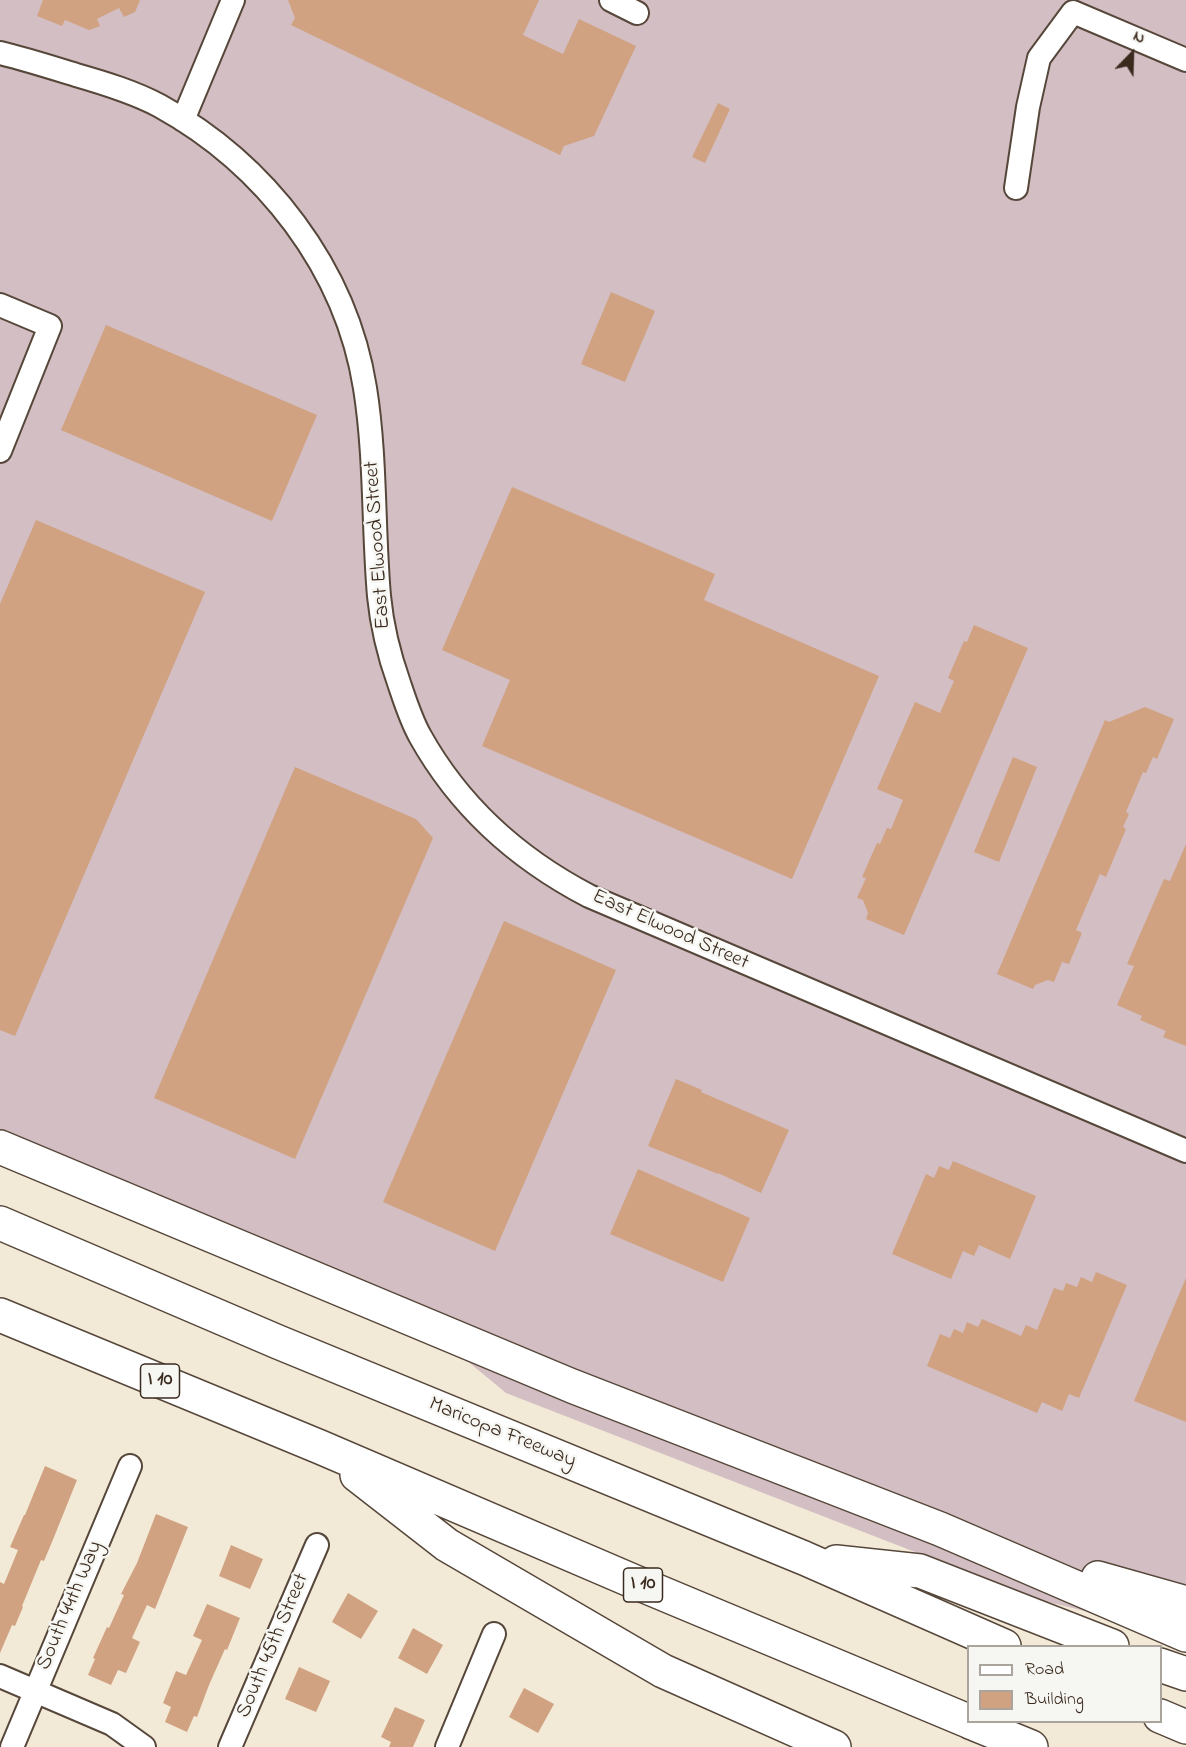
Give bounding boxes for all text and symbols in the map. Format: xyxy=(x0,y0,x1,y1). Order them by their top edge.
north arrow xyxy=(1102,24,1162,84)
text: N xyxy=(1129,24,1149,51)
street label: East Elwood Street xyxy=(361,460,397,630)
street label: East Elwood Street xyxy=(588,885,752,977)
road number: I 10 xyxy=(140,1364,180,1398)
street label: Maricopa Freeway xyxy=(425,1393,579,1475)
street label: South 44th Way xyxy=(33,1538,109,1674)
road number: I 10 xyxy=(624,1568,662,1602)
street label: South 45th Street xyxy=(232,1570,316,1722)
legend xyxy=(967,1645,1162,1723)
text: Road xyxy=(1025,1657,1064,1683)
text: Building xyxy=(1025,1687,1084,1713)

